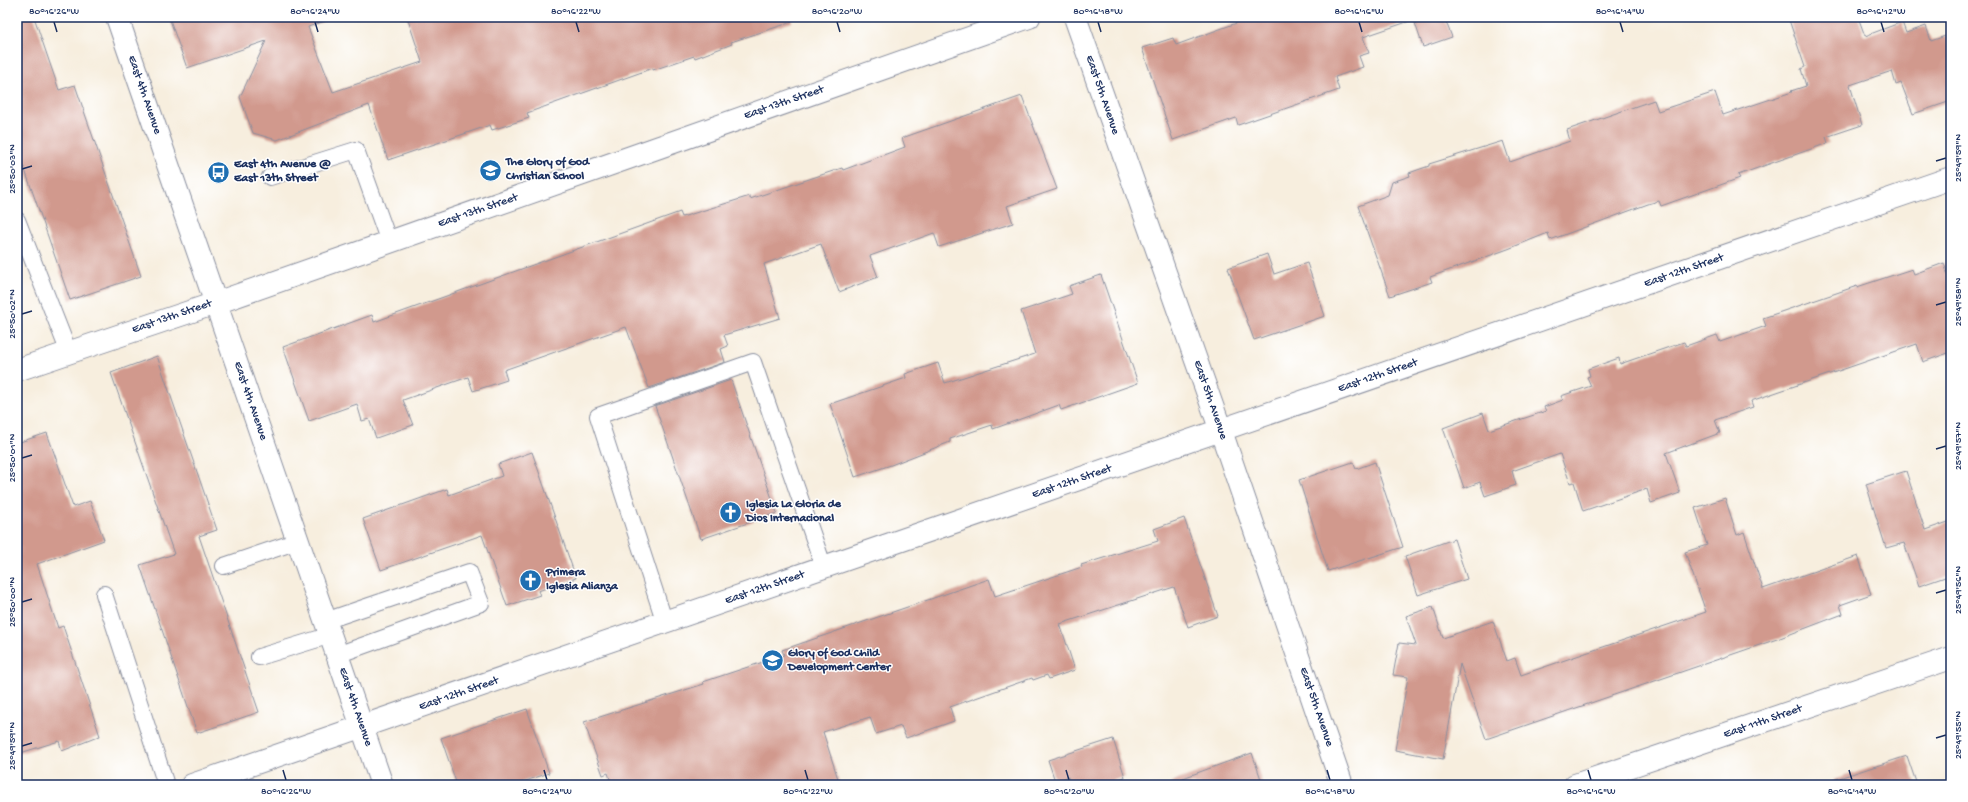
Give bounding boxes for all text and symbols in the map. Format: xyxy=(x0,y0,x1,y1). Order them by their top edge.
text: 80°16'26"W xyxy=(29,6,79,18)
text: 80°16'24"W xyxy=(290,6,340,18)
text: 80°16'22"W xyxy=(551,6,601,18)
text: 80°16'20"W xyxy=(812,6,863,18)
text: 80°16'18"W xyxy=(1073,6,1123,18)
text: 80°16'16"W xyxy=(1334,6,1384,18)
text: 80°16'14"W xyxy=(1596,6,1645,18)
text: 80°16'12"W xyxy=(1857,6,1906,18)
street label: East 4th Avenue xyxy=(124,54,164,137)
street label: East 5th Avenue xyxy=(1082,54,1122,137)
street label: East 13th Street xyxy=(742,82,827,123)
text: 25°49'59"N xyxy=(1953,134,1965,182)
text: 25°50'03"N xyxy=(7,144,19,194)
place label: The Glory of God Christian School xyxy=(505,156,591,184)
school or university icon: The Glory of God Christian School xyxy=(478,157,504,183)
place label: East 4th Avenue @ East 13th Street xyxy=(233,158,331,186)
bus stop icon: East 4th Avenue @ East 13th Street xyxy=(206,159,232,185)
street label: East 13th Street xyxy=(436,190,521,231)
street label: East 12th Street xyxy=(1642,250,1727,291)
text: 25°49'58"N xyxy=(1953,277,1965,326)
text: 25°50'02"N xyxy=(7,289,19,339)
street label: East 13th Street xyxy=(130,296,215,337)
street label: East 12th Street xyxy=(1336,355,1421,396)
street label: East 5th Avenue xyxy=(1190,359,1230,442)
street label: East 4th Avenue xyxy=(230,360,270,443)
text: 25°49'57"N xyxy=(1953,421,1965,470)
text: 25°50'01"N xyxy=(7,433,19,482)
street label: East 12th Street xyxy=(1030,461,1115,502)
place label: Iglesia La Gloria de Dios Internacional xyxy=(745,498,842,526)
church icon: Iglesia La Gloria de Dios Internacional xyxy=(718,499,744,525)
place label: Primera Iglesia Alianza xyxy=(545,566,619,594)
text: 25°49'56"N xyxy=(1953,566,1965,614)
church icon: Primera Iglesia Alianza xyxy=(517,567,543,593)
street label: East 12th Street xyxy=(723,567,808,608)
text: 25°50'00"N xyxy=(7,576,19,627)
place label: Glory of God Child Development Center xyxy=(787,647,892,675)
school or university icon: Glory of God Child Development Center xyxy=(759,648,785,674)
street label: East 4th Avenue xyxy=(335,666,375,749)
street label: East 5th Avenue xyxy=(1296,666,1336,749)
street label: East 12th Street xyxy=(417,673,502,714)
street label: East 11th Street xyxy=(1722,702,1805,742)
text: 25°49'55"N xyxy=(1953,710,1965,759)
text: 25°49'59"N xyxy=(7,722,19,770)
text: 80°16'26"W xyxy=(261,786,311,798)
text: 80°16'24"W xyxy=(522,786,572,798)
text: 80°16'22"W xyxy=(783,786,833,798)
text: 80°16'20"W xyxy=(1044,786,1095,798)
text: 80°16'18"W xyxy=(1305,786,1355,798)
text: 80°16'16"W xyxy=(1566,786,1616,798)
text: 80°16'14"W xyxy=(1828,786,1877,798)

